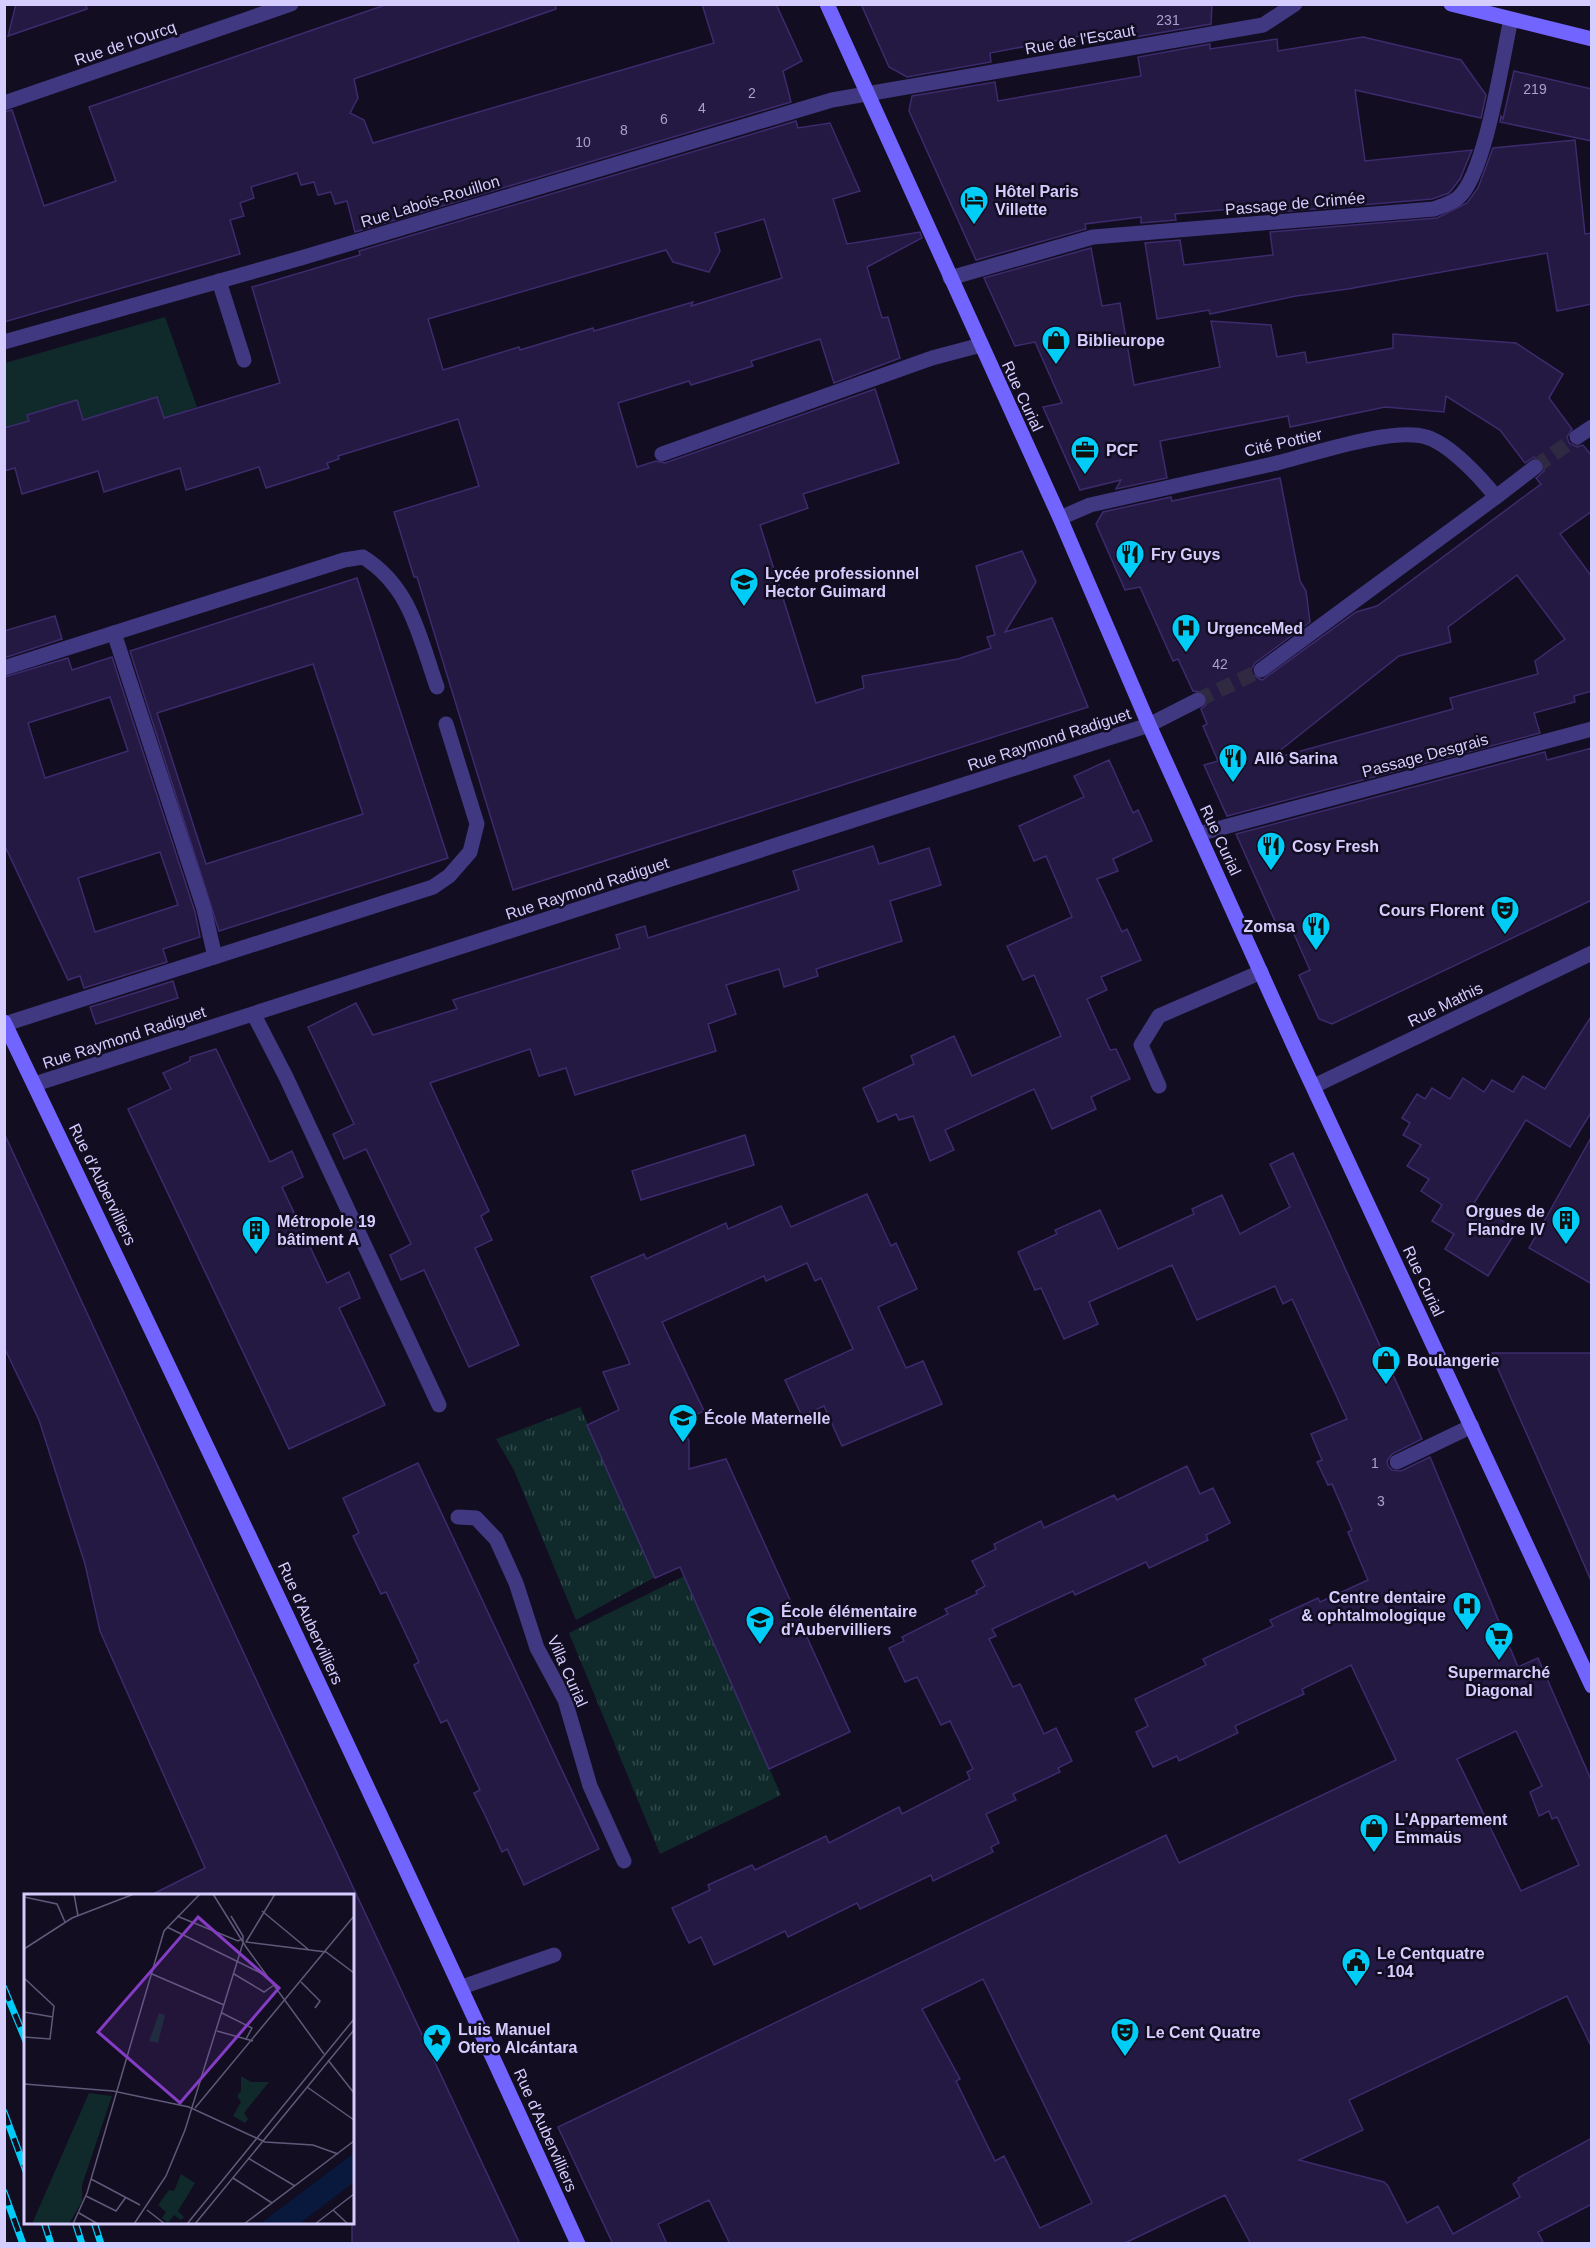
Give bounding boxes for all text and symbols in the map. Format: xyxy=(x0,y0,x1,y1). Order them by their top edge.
house number: 231 xyxy=(1156,12,1180,28)
street label: Rue de l'Ourcq xyxy=(72,18,178,69)
street label: Rue de l'Escaut xyxy=(1024,21,1137,58)
house number: 219 xyxy=(1523,81,1547,97)
house number: 2 xyxy=(748,85,756,101)
house number: 4 xyxy=(698,100,706,116)
house number: 6 xyxy=(660,111,668,127)
house number: 8 xyxy=(620,122,628,138)
house number: 10 xyxy=(575,134,591,150)
street label: Rue Labois-Rouillon xyxy=(359,172,502,231)
place label: Hôtel Paris Villette xyxy=(995,183,1079,218)
hotel icon: Hôtel Paris Villette xyxy=(958,184,990,226)
street label: Passage de Crimée xyxy=(1224,189,1366,218)
shop icon: Biblieurope xyxy=(1040,324,1072,366)
place label: Biblieurope xyxy=(1077,332,1165,349)
street label: Rue Curial xyxy=(999,358,1046,434)
street label: Cité Pottier xyxy=(1243,425,1324,460)
office icon: PCF xyxy=(1069,434,1101,476)
place label: PCF xyxy=(1106,442,1138,459)
restaurant icon: Fry Guys xyxy=(1114,538,1146,580)
place label: Fry Guys xyxy=(1151,546,1220,563)
place label: Lycée professionnel Hector Guimard xyxy=(765,565,919,600)
school or university icon: Lycée professionnel Hector Guimard xyxy=(728,566,760,608)
hospital icon: UrgenceMed xyxy=(1170,612,1202,654)
place label: UrgenceMed xyxy=(1207,620,1303,637)
house number: 42 xyxy=(1212,656,1228,672)
street label: Rue Raymond Radiguet xyxy=(965,705,1134,774)
street label: Passage Desgrais xyxy=(1360,730,1490,780)
restaurant icon: Allô Sarina xyxy=(1217,742,1249,784)
place label: Allô Sarina xyxy=(1254,750,1338,767)
street label: Rue Curial xyxy=(1197,802,1244,878)
restaurant icon: Cosy Fresh xyxy=(1255,830,1287,872)
place label: Cosy Fresh xyxy=(1292,838,1379,855)
street label: Rue Raymond Radiguet xyxy=(503,854,672,923)
theatre icon: Cours Florent xyxy=(1489,894,1521,936)
place label: Cours Florent xyxy=(1379,902,1485,919)
restaurant icon: Zomsa xyxy=(1300,910,1332,952)
place label: Zomsa xyxy=(1243,918,1295,935)
street label: Rue Mathis xyxy=(1405,979,1485,1030)
street label: Rue Raymond Radiguet xyxy=(40,1003,209,1072)
street label: Rue d'Aubervilliers xyxy=(66,1121,139,1248)
place label: Orgues de Flandre IV xyxy=(1466,1203,1545,1238)
building icon: Orgues de Flandre IV xyxy=(1550,1204,1582,1246)
place label: Métropole 19 bâtiment A xyxy=(277,1213,376,1248)
building icon: Métropole 19 bâtiment A xyxy=(240,1214,272,1256)
street label: Rue Curial xyxy=(1400,1243,1447,1319)
shop icon: Boulangerie xyxy=(1370,1344,1402,1386)
place label: Boulangerie xyxy=(1407,1352,1500,1369)
school or university icon: École Maternelle xyxy=(667,1402,699,1444)
place label: École Maternelle xyxy=(704,1409,830,1427)
house number: 1 xyxy=(1371,1455,1379,1471)
house number: 3 xyxy=(1377,1493,1385,1509)
street label: Rue d'Aubervilliers xyxy=(275,1559,346,1687)
place label: Centre dentaire & ophtalmologique xyxy=(1301,1589,1446,1624)
hospital icon: Centre dentaire & ophtalmologique xyxy=(1451,1590,1483,1632)
place label: École élémentaire d'Aubervilliers xyxy=(781,1602,917,1638)
school or university icon: École élémentaire d'Aubervilliers xyxy=(744,1604,776,1646)
supermarket icon: Supermarché Diagonal xyxy=(1483,1620,1515,1662)
street label: Villa Curial xyxy=(544,1633,591,1709)
place label: Supermarché Diagonal xyxy=(1448,1664,1550,1699)
place label: L'Appartement Emmaüs xyxy=(1395,1811,1508,1846)
shop icon: L'Appartement Emmaüs xyxy=(1358,1812,1390,1854)
inset map xyxy=(24,1894,354,2224)
place label: Le Centquatre - 104 xyxy=(1377,1945,1485,1980)
public building icon: Le Centquatre - 104 xyxy=(1340,1946,1372,1988)
theatre icon: Le Cent Quatre xyxy=(1109,2016,1141,2058)
place label: Luis Manuel Otero Alcántara xyxy=(458,2021,578,2056)
place icon: Luis Manuel Otero Alcántara xyxy=(421,2022,453,2064)
place label: Le Cent Quatre xyxy=(1146,2024,1261,2041)
street label: Rue d'Aubervilliers xyxy=(511,2066,580,2194)

